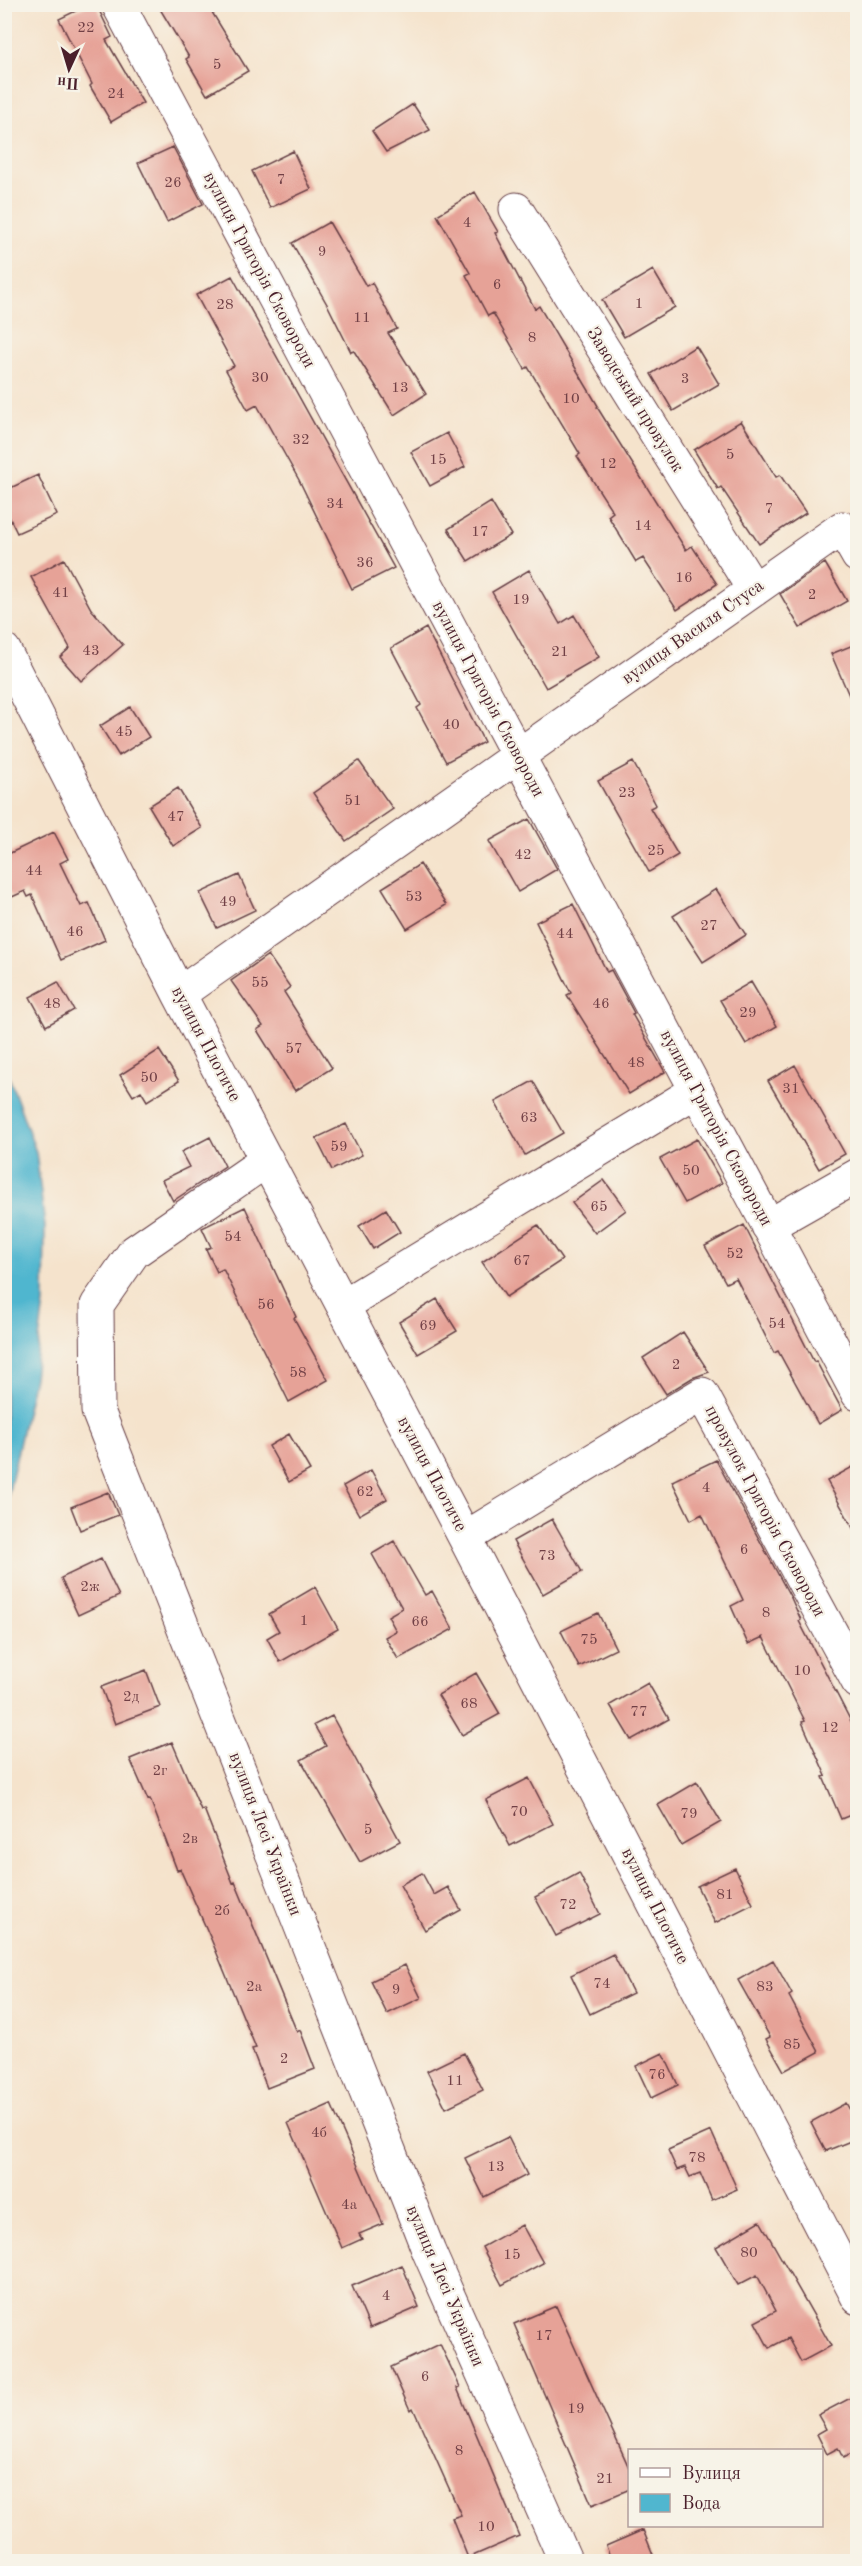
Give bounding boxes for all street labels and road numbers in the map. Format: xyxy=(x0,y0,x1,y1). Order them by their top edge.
street label: вулиця Григорія Сковороди xyxy=(200,169,318,371)
street label: Заводський провулок xyxy=(583,324,687,476)
street label: вулиця Василя Стуса xyxy=(619,576,767,688)
street label: вулиця Григорія Сковороди xyxy=(429,598,547,800)
street label: вулиця Плотиче xyxy=(168,983,244,1105)
street label: вулиця Григорія Сковороди xyxy=(657,1027,775,1229)
street label: провулок Григорія Сковороди xyxy=(702,1402,828,1620)
street label: вулиця Плотиче xyxy=(394,1413,470,1535)
street label: вулиця Лесі Українки xyxy=(226,1750,304,1918)
street label: вулиця Плотиче xyxy=(618,1845,692,1967)
street label: вулиця Лесі Українки xyxy=(403,2203,487,2369)

